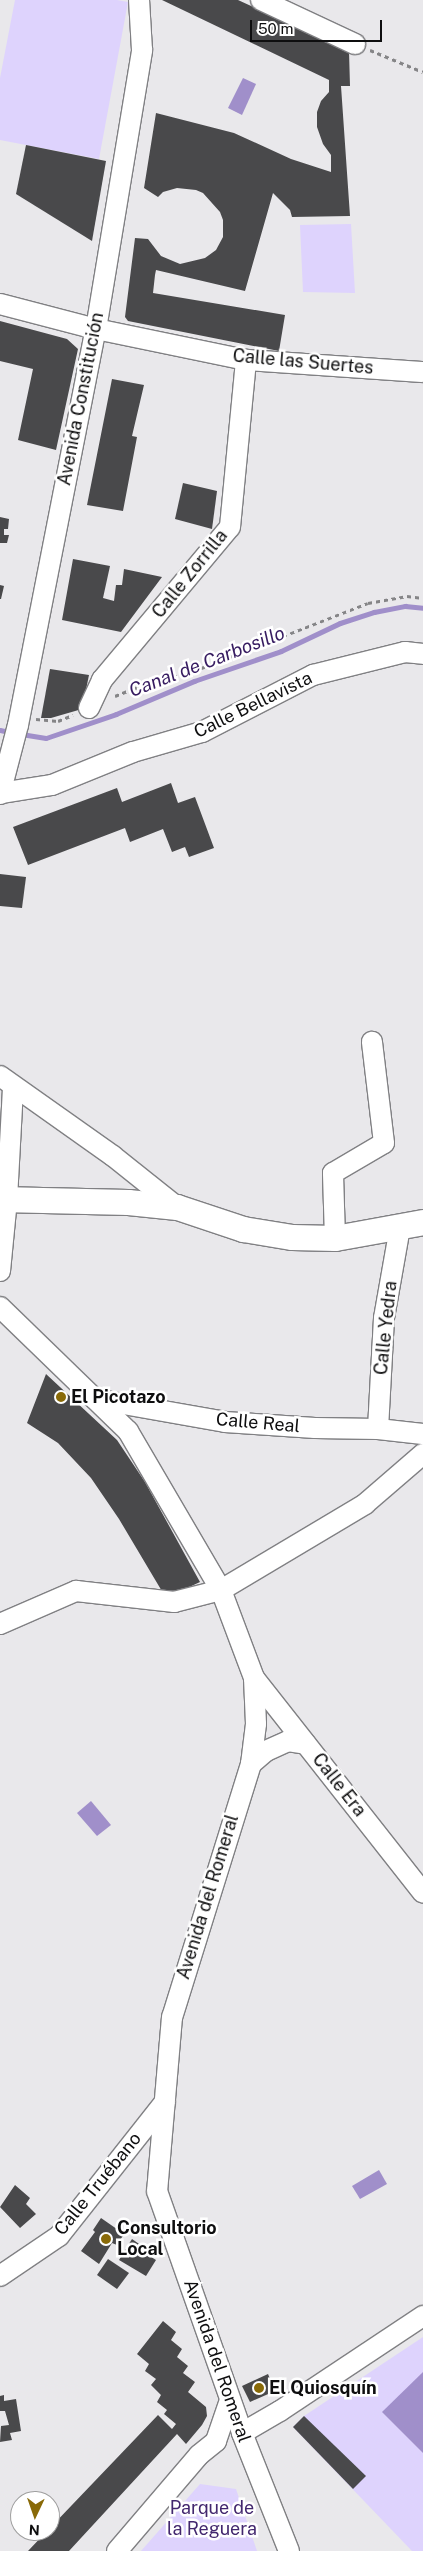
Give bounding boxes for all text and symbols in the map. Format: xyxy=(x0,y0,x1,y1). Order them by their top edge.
scale bar xyxy=(253,10,386,42)
text: 50 m xyxy=(258,20,293,37)
street label: Avenida Constitución xyxy=(54,311,108,487)
street label: Calle las Suertes xyxy=(232,345,374,379)
street label: Calle Zorrilla xyxy=(148,525,232,623)
water label: Canal de Carbosillo xyxy=(126,622,288,702)
street label: Calle Bellavista xyxy=(190,667,316,743)
street label: Calle Yedra xyxy=(370,1280,402,1376)
place label: El Picotazo xyxy=(71,1386,166,1408)
marker: El Picotazo xyxy=(55,1391,67,1403)
street label: Calle Real xyxy=(215,1409,301,1437)
street label: Calle Era xyxy=(308,1749,370,1821)
street label: Avenida del Romeral xyxy=(173,1812,243,1982)
street label: Calle Truébano xyxy=(50,2128,146,2240)
place label: Consultorio Local xyxy=(117,2218,217,2260)
marker: Consultorio Local xyxy=(99,2232,113,2246)
street label: Avenida del Romeral xyxy=(179,2276,255,2446)
place label: El Quiosquín xyxy=(269,2377,377,2399)
marker: El Quiosquín xyxy=(253,2382,265,2394)
north arrow xyxy=(10,2491,60,2541)
park label: Parque de la Reguera xyxy=(167,2498,257,2540)
text: N xyxy=(28,2522,40,2538)

